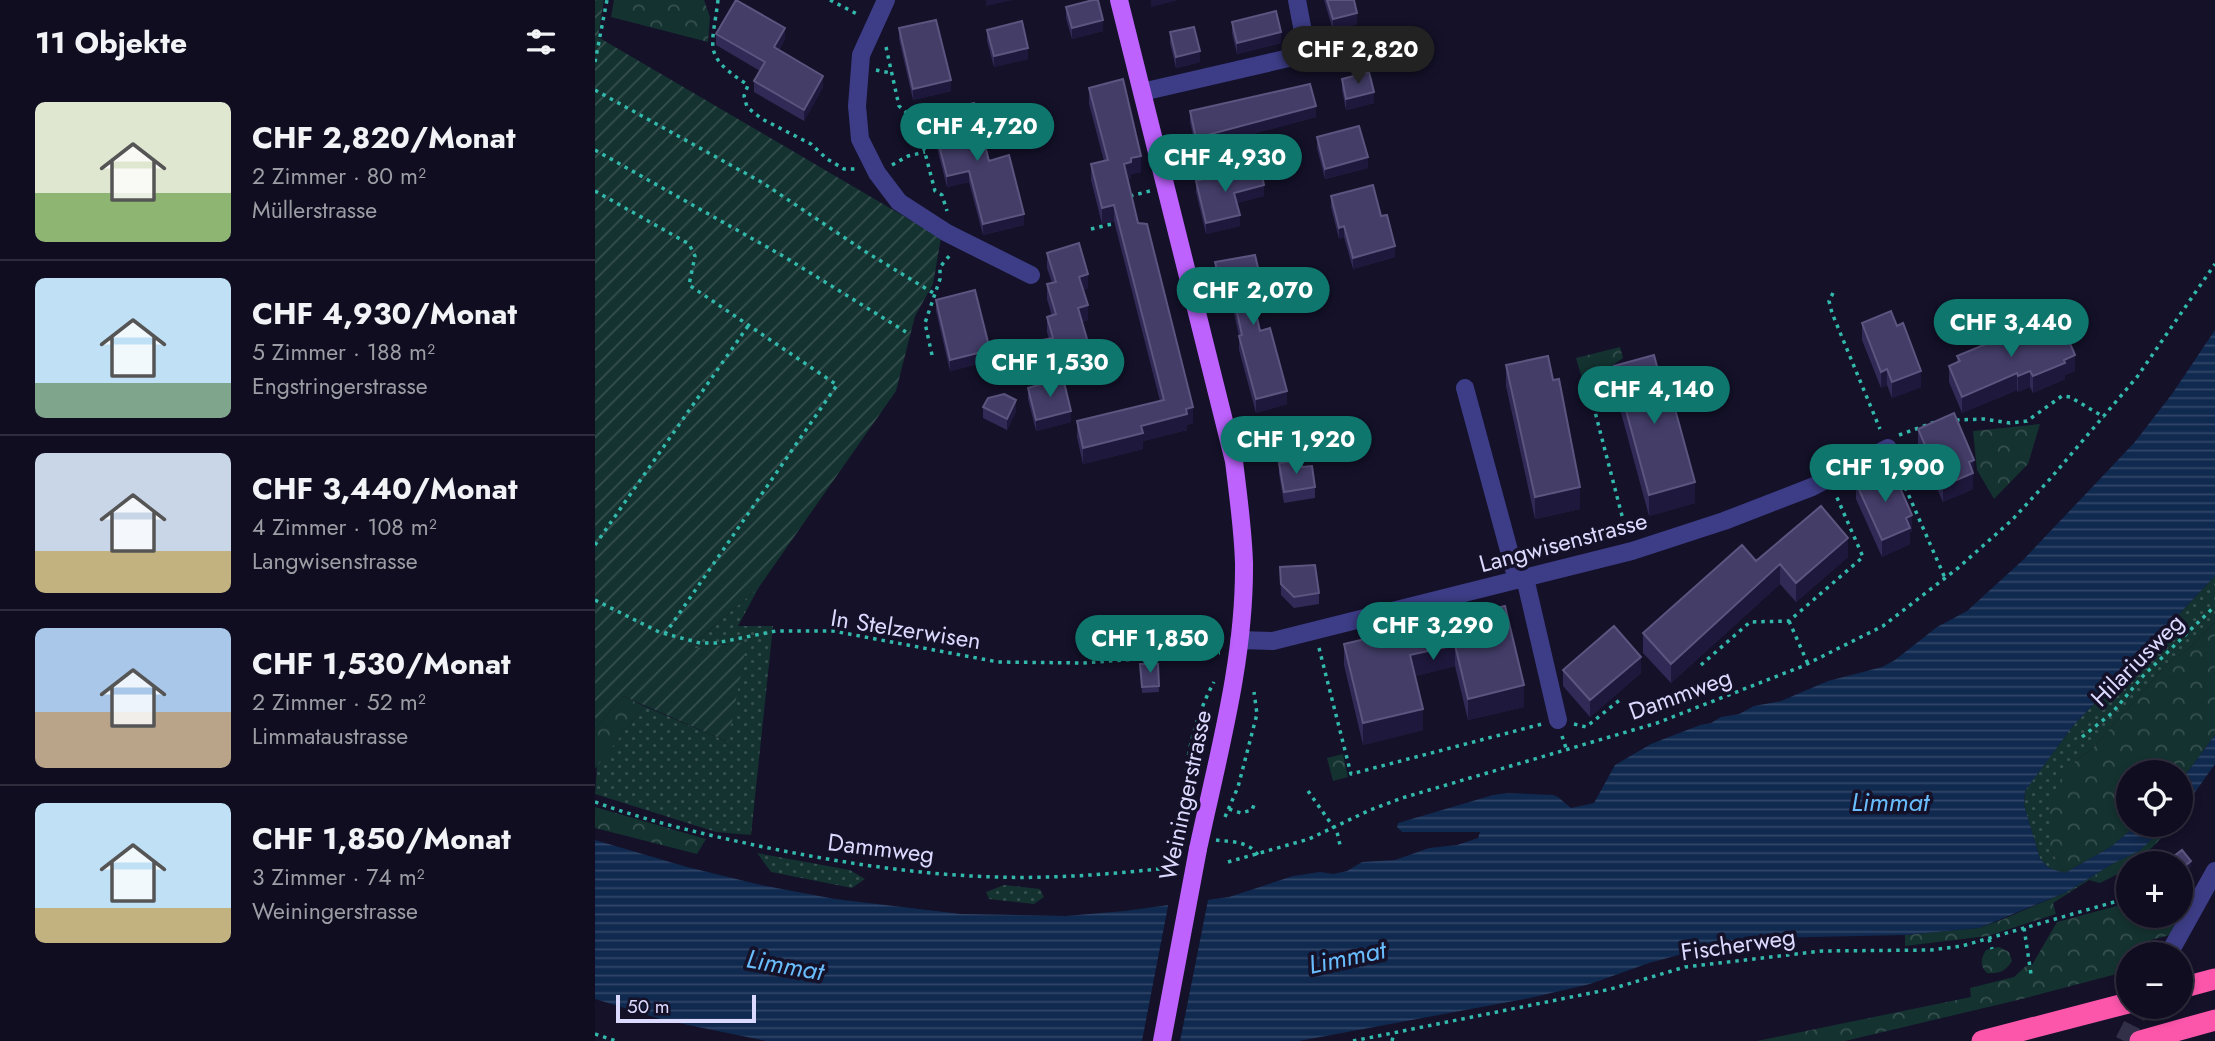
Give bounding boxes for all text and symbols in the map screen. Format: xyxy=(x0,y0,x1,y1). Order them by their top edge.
text: 11 Objekte xyxy=(35,21,187,64)
icon: filters xyxy=(522,23,560,61)
pin: CHF 2,820 xyxy=(1278,27,1438,86)
text: CHF 2,820 xyxy=(1297,32,1419,66)
pin: CHF 4,720 xyxy=(897,104,1057,163)
text: CHF 4,720 xyxy=(916,109,1038,143)
text: CHF 2,820/Monat xyxy=(252,116,516,159)
icon: home xyxy=(91,130,175,214)
pin: CHF 4,930 xyxy=(1145,134,1305,194)
text: CHF 4,930 xyxy=(1164,140,1286,174)
text: 2 Zimmer · 80 m² xyxy=(252,159,426,193)
text: Müllerstrasse xyxy=(252,193,377,227)
pin: CHF 2,070 xyxy=(1173,268,1333,327)
text: CHF 2,070 xyxy=(1193,273,1313,307)
text: CHF 4,930/Monat xyxy=(252,292,517,335)
pin: CHF 3,440 xyxy=(1931,300,2091,359)
text: CHF 3,440 xyxy=(1950,305,2072,339)
icon: home xyxy=(91,306,175,390)
text: 5 Zimmer · 188 m² xyxy=(252,335,435,369)
pin: CHF 1,530 xyxy=(970,340,1130,399)
text: CHF 1,530 xyxy=(991,345,1109,379)
pin: CHF 4,140 xyxy=(1574,366,1734,426)
text: Engstringerstrasse xyxy=(252,369,428,403)
text: CHF 4,140 xyxy=(1594,372,1714,406)
pin: CHF 1,920 xyxy=(1216,416,1376,476)
text: CHF 1,920 xyxy=(1237,422,1355,456)
pin: CHF 1,900 xyxy=(1805,444,1965,504)
text: CHF 1,900 xyxy=(1826,450,1944,484)
text: CHF 3,440/Monat xyxy=(252,467,517,510)
icon: home xyxy=(91,481,175,565)
street label: Langwisenstrasse xyxy=(1475,503,1651,581)
text: 4 Zimmer · 108 m² xyxy=(252,510,437,544)
text: Langwisenstrasse xyxy=(252,544,418,578)
street label: In Stelzerwisen xyxy=(828,600,984,658)
pin: CHF 3,290 xyxy=(1353,602,1513,662)
street label: Hilariusweg xyxy=(2083,606,2191,714)
text: CHF 3,290 xyxy=(1373,608,1493,642)
pin: CHF 1,850 xyxy=(1070,616,1230,675)
text: CHF 1,850 xyxy=(1091,621,1209,655)
text: CHF 1,530/Monat xyxy=(252,642,511,685)
icon: home xyxy=(91,656,175,740)
street label: Dammweg xyxy=(1624,659,1736,729)
text: 2 Zimmer · 52 m² xyxy=(252,685,426,719)
street label: Weiningerstrasse xyxy=(1150,707,1220,883)
text: Limmataustrasse xyxy=(252,719,408,753)
map controls xyxy=(2116,760,2193,1019)
button: locate xyxy=(2116,760,2193,837)
water label: Limmat xyxy=(1851,783,1931,821)
text: CHF 1,850/Monat xyxy=(252,817,511,860)
street label: Dammweg xyxy=(826,824,936,872)
icon: home xyxy=(91,831,175,915)
button: + xyxy=(2116,851,2193,928)
text: 3 Zimmer · 74 m² xyxy=(252,860,425,894)
text: Weiningerstrasse xyxy=(252,894,418,928)
street label: Fischerweg xyxy=(1678,919,1798,969)
water label: Limmat xyxy=(1305,930,1391,984)
water label: Limmat xyxy=(743,940,828,991)
button: − xyxy=(2116,942,2193,1019)
scale bar xyxy=(616,992,756,1024)
text: 50 m xyxy=(627,993,670,1020)

